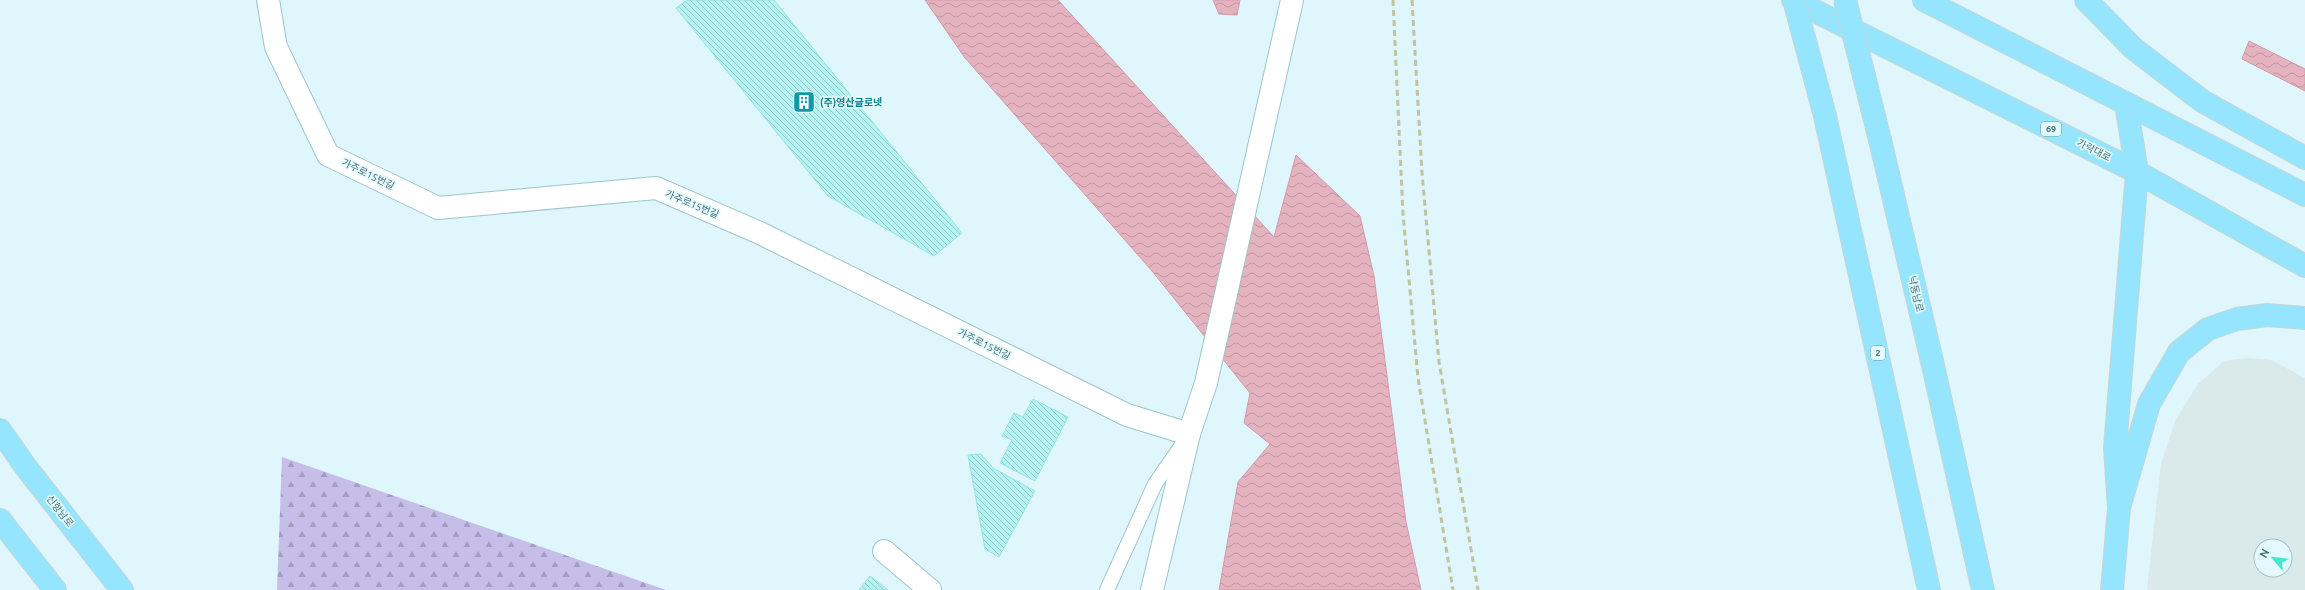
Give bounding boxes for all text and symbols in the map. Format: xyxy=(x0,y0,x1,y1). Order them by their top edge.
building icon: (주)영산글로넷 xyxy=(791,89,817,115)
place label: (주)영산글로넷 xyxy=(820,97,882,109)
road number: 69 xyxy=(2041,122,2061,136)
street label: 가락대로 xyxy=(2075,137,2113,163)
street label: 가주로15번길 xyxy=(340,157,396,191)
street label: 가주로15번길 xyxy=(663,188,721,220)
street label: 낙동남로 xyxy=(1907,275,1925,313)
street label: 가주로15번길 xyxy=(956,327,1012,361)
road number: 2 xyxy=(1871,346,1885,360)
street label: 신항남로 xyxy=(44,493,76,529)
north arrow xyxy=(2253,538,2293,578)
text: N xyxy=(2257,547,2271,560)

